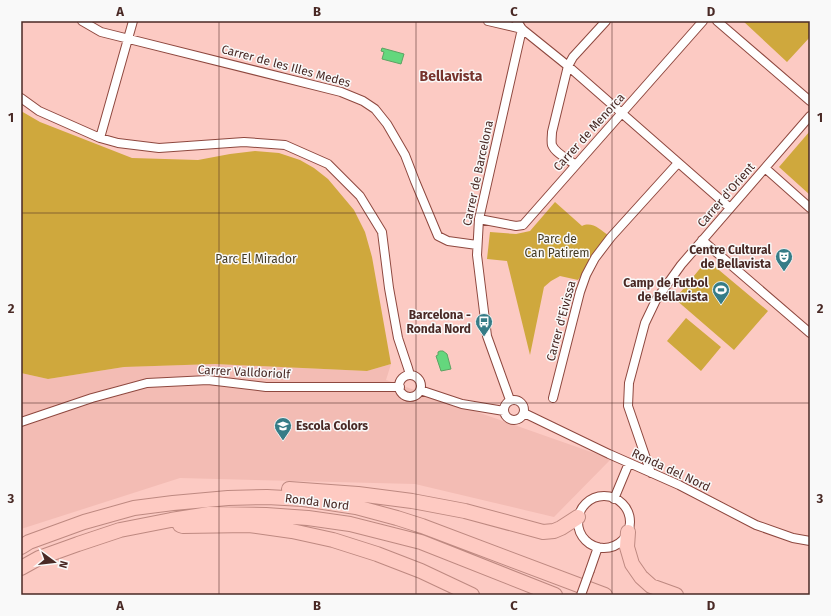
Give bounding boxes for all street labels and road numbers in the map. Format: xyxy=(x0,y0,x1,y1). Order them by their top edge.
street label: Carrer de les Illes Medes xyxy=(220,42,352,90)
street label: Carrer de Menorca xyxy=(550,90,628,174)
street label: Carrer de Barcelona xyxy=(460,119,496,227)
street label: Carrer d'Orient xyxy=(694,160,758,230)
street label: Carrer d'Eivissa xyxy=(544,279,578,363)
street label: Carrer Valldoriolf xyxy=(197,363,292,381)
street label: Ronda del Nord xyxy=(629,446,713,494)
street label: Ronda Nord xyxy=(284,491,350,513)

